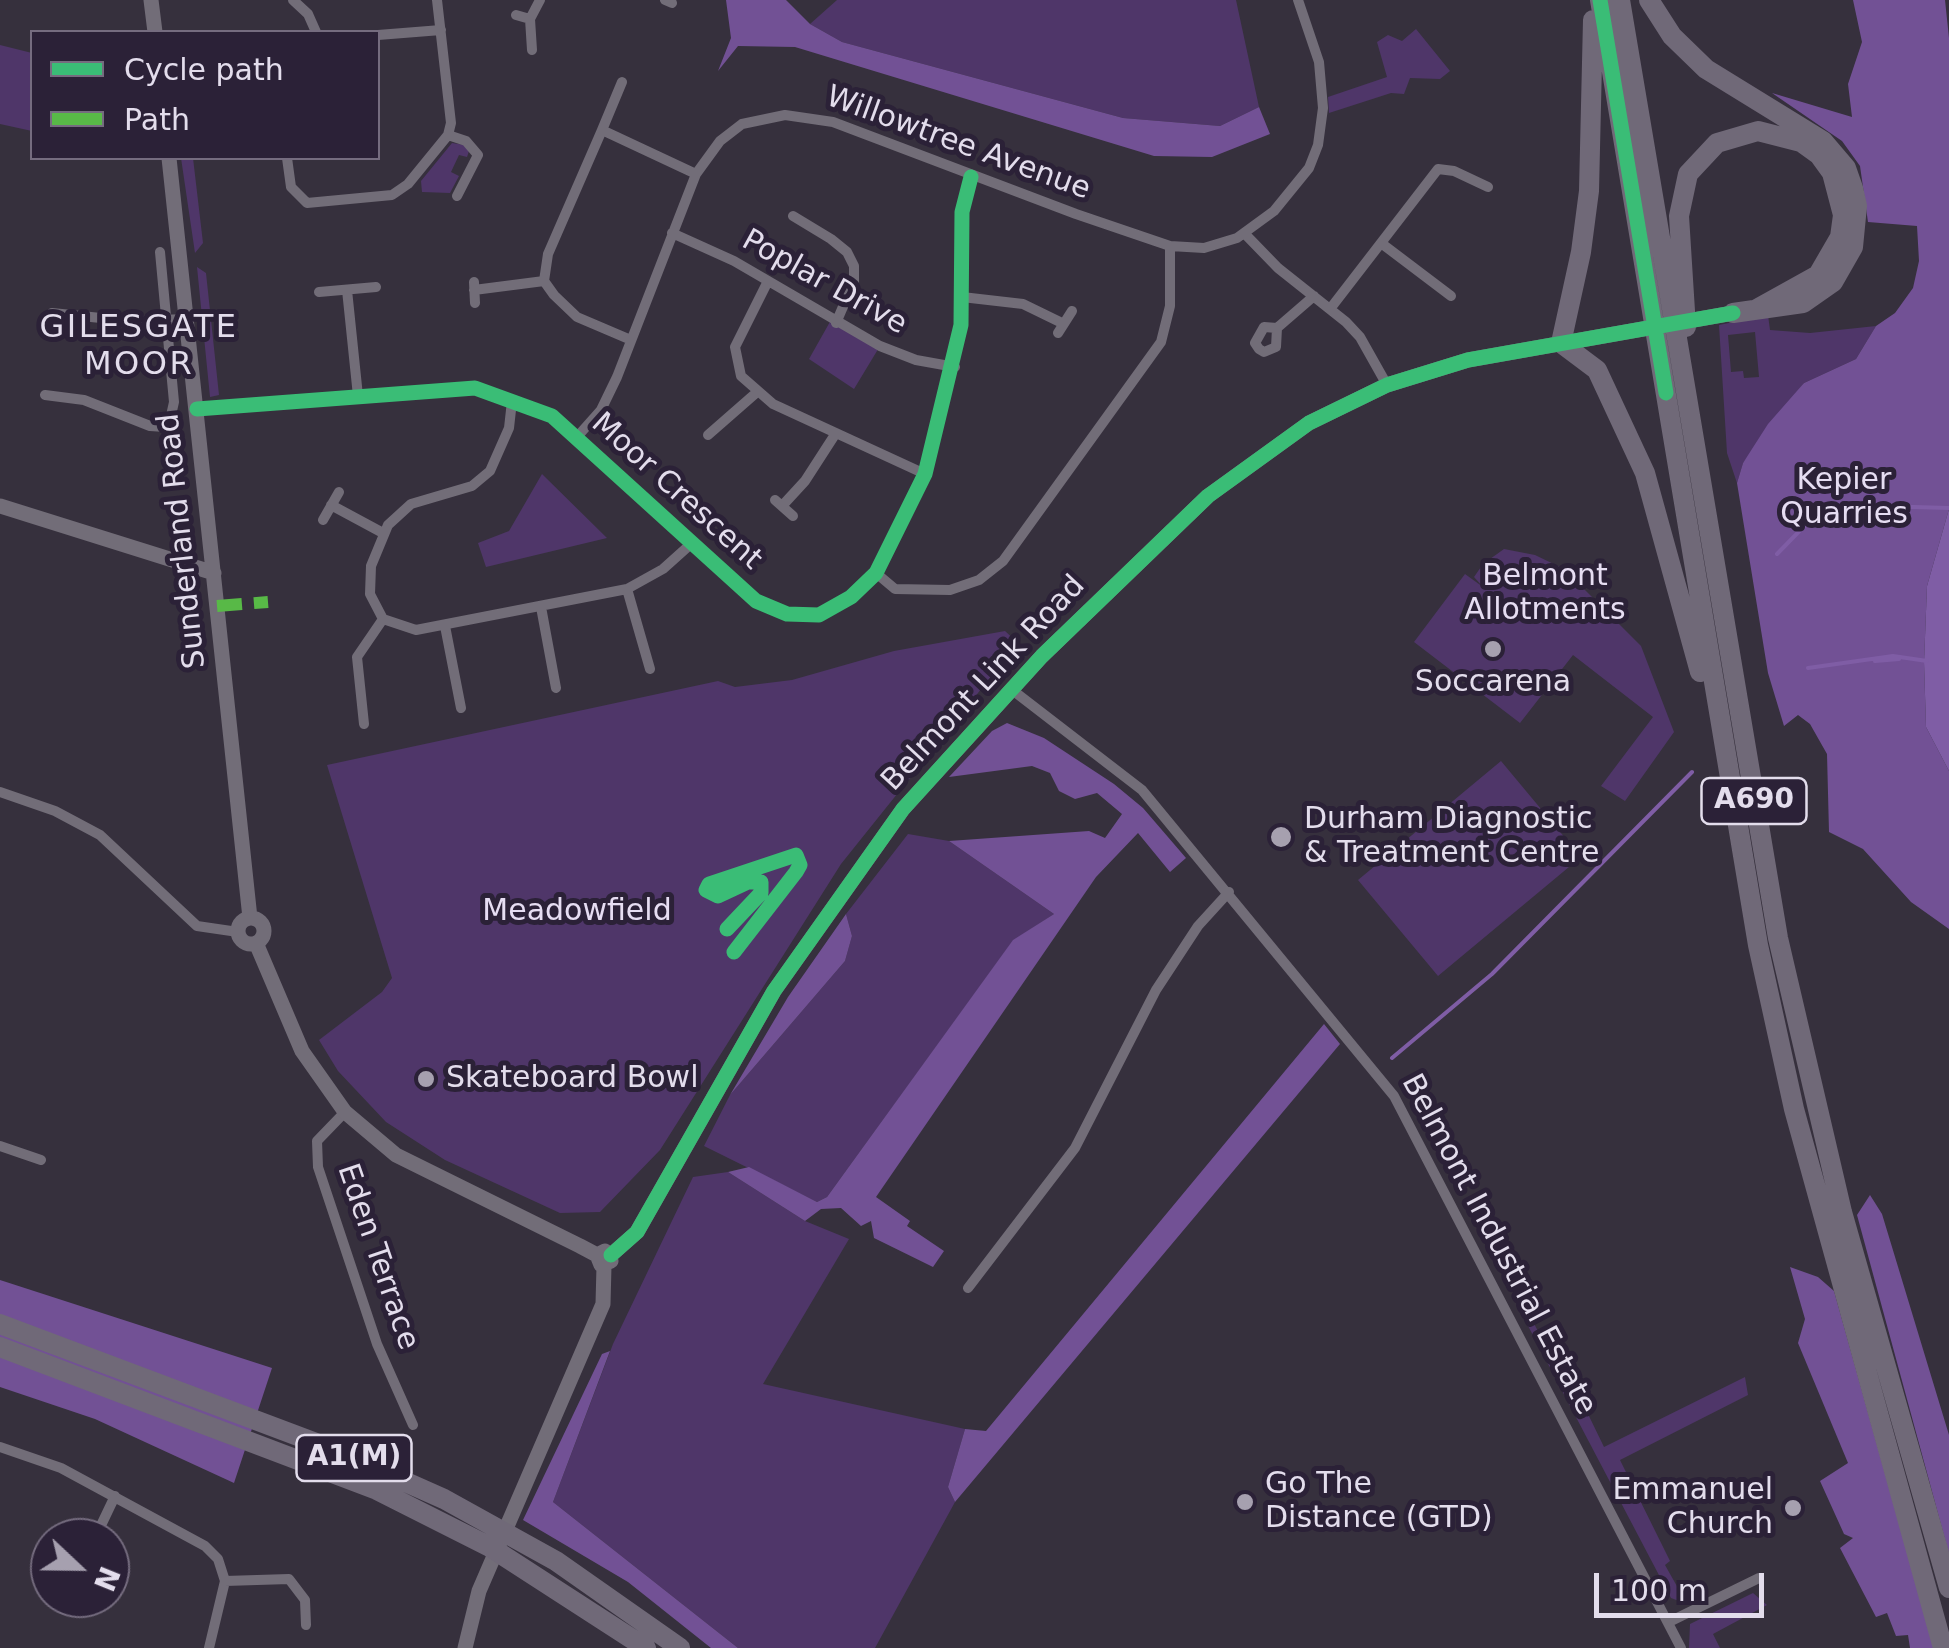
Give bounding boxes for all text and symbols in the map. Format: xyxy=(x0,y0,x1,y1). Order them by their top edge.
legend xyxy=(30,30,380,160)
text: Cycle path xyxy=(124,52,284,87)
street label: Willowtree Avenue xyxy=(821,80,1095,208)
text: Path xyxy=(124,102,190,137)
street label: Poplar Drive xyxy=(735,223,913,343)
district label: GILESGATE MOOR xyxy=(39,310,239,385)
street label: Moor Crescent xyxy=(583,406,769,578)
street label: Sunderland Road xyxy=(152,412,214,670)
park label: Kepier Quarries xyxy=(1780,463,1908,534)
park label: Belmont Allotments xyxy=(1464,559,1626,630)
street label: Belmont Link Road xyxy=(875,569,1093,799)
marker: Soccarena xyxy=(1482,638,1504,660)
place label: Soccarena xyxy=(1415,665,1571,701)
road number: A690 xyxy=(1702,778,1806,824)
place label: Durham Diagnostic & Treatment Centre xyxy=(1304,802,1599,872)
marker: Durham Diagnostic & Treatment Centre xyxy=(1268,824,1294,850)
park label: Meadowfield xyxy=(482,894,672,930)
place label: Skateboard Bowl xyxy=(446,1061,698,1097)
marker: Skateboard Bowl xyxy=(415,1068,437,1090)
street label: Belmont Industrial Estate xyxy=(1393,1069,1603,1421)
street label: Eden Terrace xyxy=(328,1159,426,1355)
road number: A1(M) xyxy=(296,1435,412,1481)
place label: Go The Distance (GTD) xyxy=(1265,1467,1493,1538)
place label: Emmanuel Church xyxy=(1612,1473,1773,1544)
marker: Go The Distance (GTD) xyxy=(1234,1491,1256,1513)
marker: Emmanuel Church xyxy=(1782,1497,1804,1519)
north arrow xyxy=(30,1518,130,1618)
scale bar xyxy=(1599,1553,1769,1615)
text: N xyxy=(87,1562,126,1596)
text: 100 m xyxy=(1611,1573,1707,1608)

